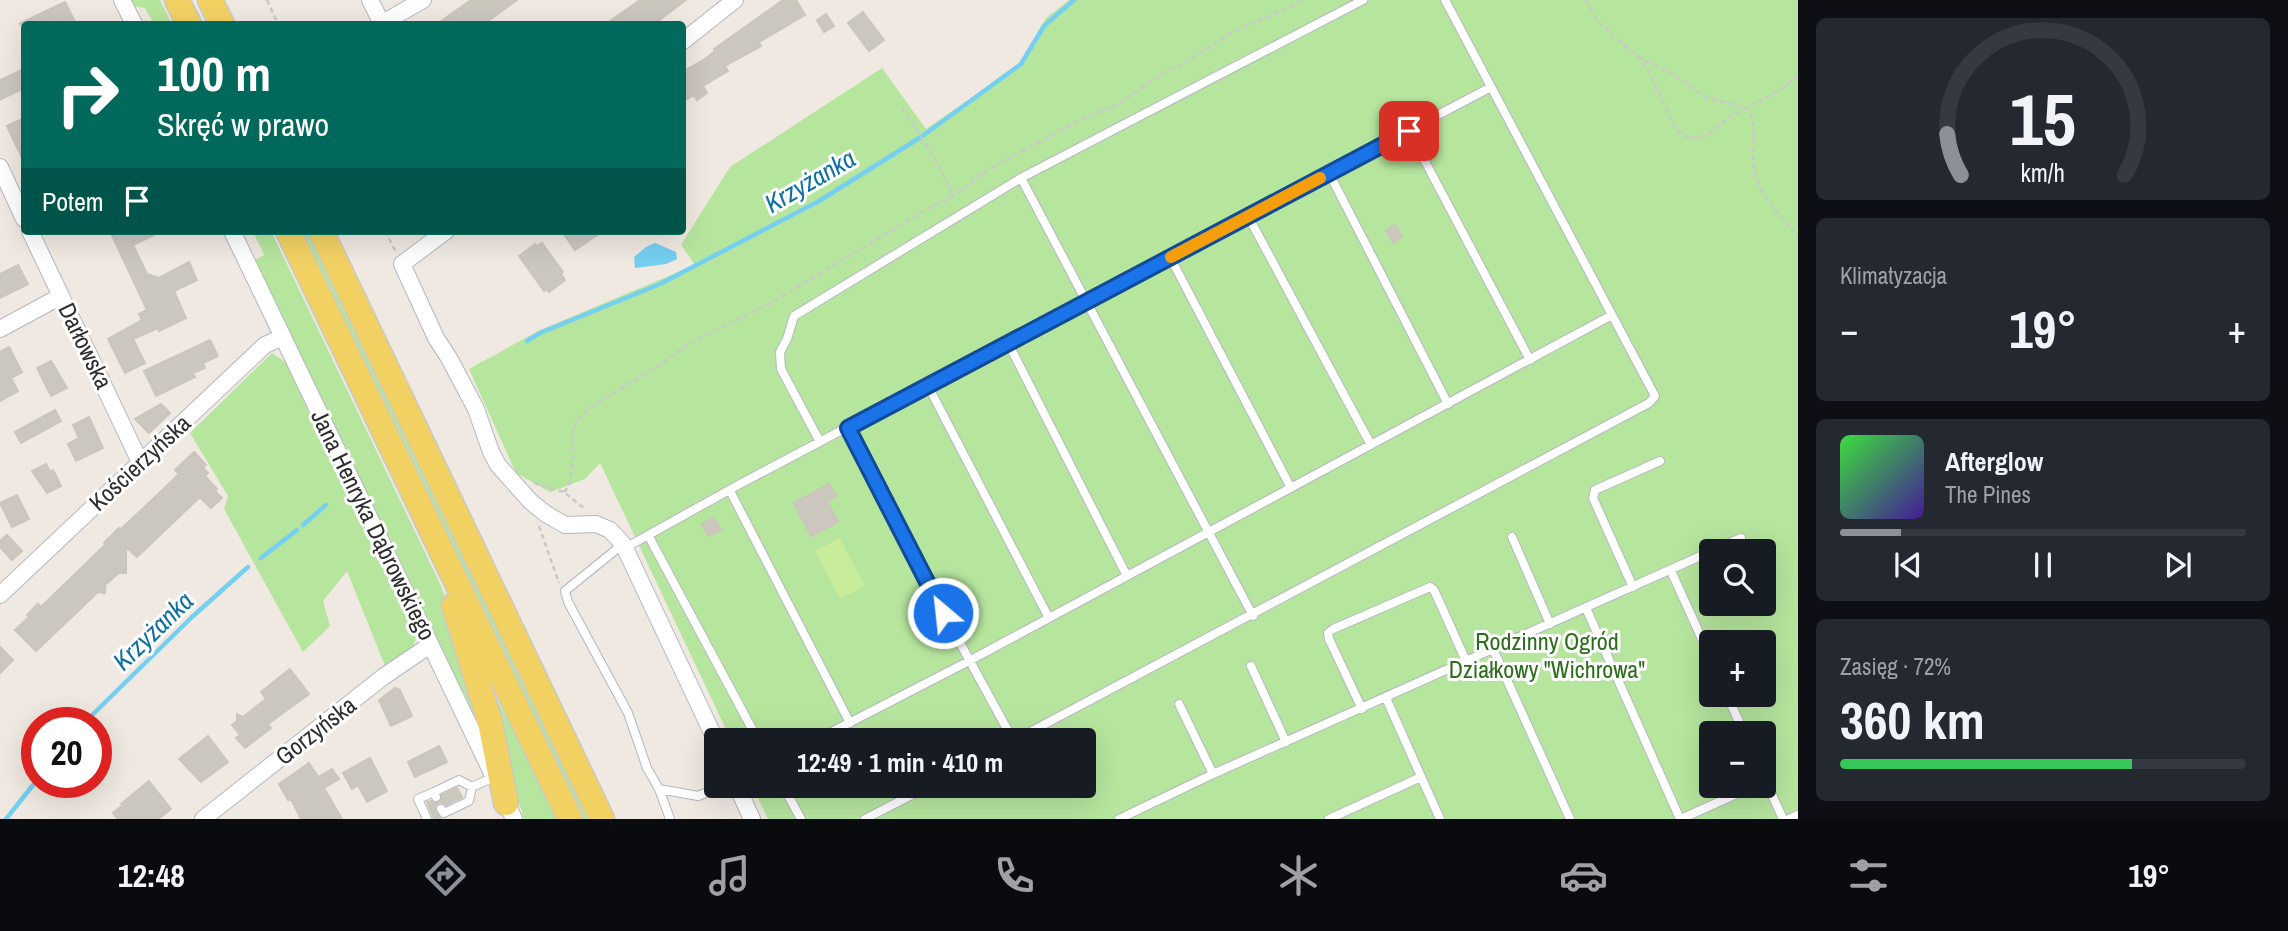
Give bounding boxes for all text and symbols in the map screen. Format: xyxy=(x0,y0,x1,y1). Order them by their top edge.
text: 100 m xyxy=(157,40,271,106)
icon: right xyxy=(42,49,133,140)
text: 15 xyxy=(2010,71,2076,169)
pin xyxy=(1379,101,1439,161)
text: Skręć w prawo xyxy=(157,103,329,146)
icon: arrive xyxy=(1390,112,1428,150)
water label: Krzyżanka xyxy=(758,140,862,221)
text: km/h xyxy=(2021,156,2065,190)
icon: arrive xyxy=(118,182,156,220)
text: Potem xyxy=(42,184,104,219)
text: Klimatyzacja xyxy=(1840,260,1947,291)
text: 19° xyxy=(2009,294,2077,364)
street label: Darłowska xyxy=(51,297,120,394)
text: − xyxy=(1840,304,1858,355)
text: + xyxy=(2228,304,2246,355)
street label: Jana Henryka Dąbrowskiego xyxy=(304,404,444,645)
street label: Kościerzyńska xyxy=(82,407,197,518)
text: Afterglow xyxy=(1945,444,2043,479)
text: The Pines xyxy=(1945,479,2031,510)
map controls xyxy=(1699,539,1776,798)
button: search xyxy=(1699,539,1776,616)
icon: previous xyxy=(1889,546,1927,584)
icon: pause xyxy=(2024,546,2062,584)
icon: next xyxy=(2159,546,2197,584)
position arrow xyxy=(906,576,980,650)
water label: Krzyżanka xyxy=(105,583,201,678)
park label: Rodzinny Ogród Działkowy "Wichrowa" xyxy=(1449,625,1645,685)
button: + xyxy=(1699,630,1776,707)
text: Zasięg · 72% xyxy=(1840,651,1951,682)
text: 360 km xyxy=(1840,685,1985,755)
street label: Gorzyńska xyxy=(268,689,362,772)
speed limit sign: 20 xyxy=(21,707,112,798)
button: − xyxy=(1699,721,1776,798)
text: 12:49 · 1 min · 410 m xyxy=(797,745,1003,780)
icon: directions xyxy=(421,851,470,900)
icon: music xyxy=(705,851,754,900)
icon: phone xyxy=(990,851,1039,900)
icon: climate xyxy=(1274,851,1323,900)
icon: car xyxy=(1559,851,1608,900)
icon: filters xyxy=(1844,851,1893,900)
text: 12:48 xyxy=(118,854,185,897)
text: 19° xyxy=(2128,854,2170,897)

